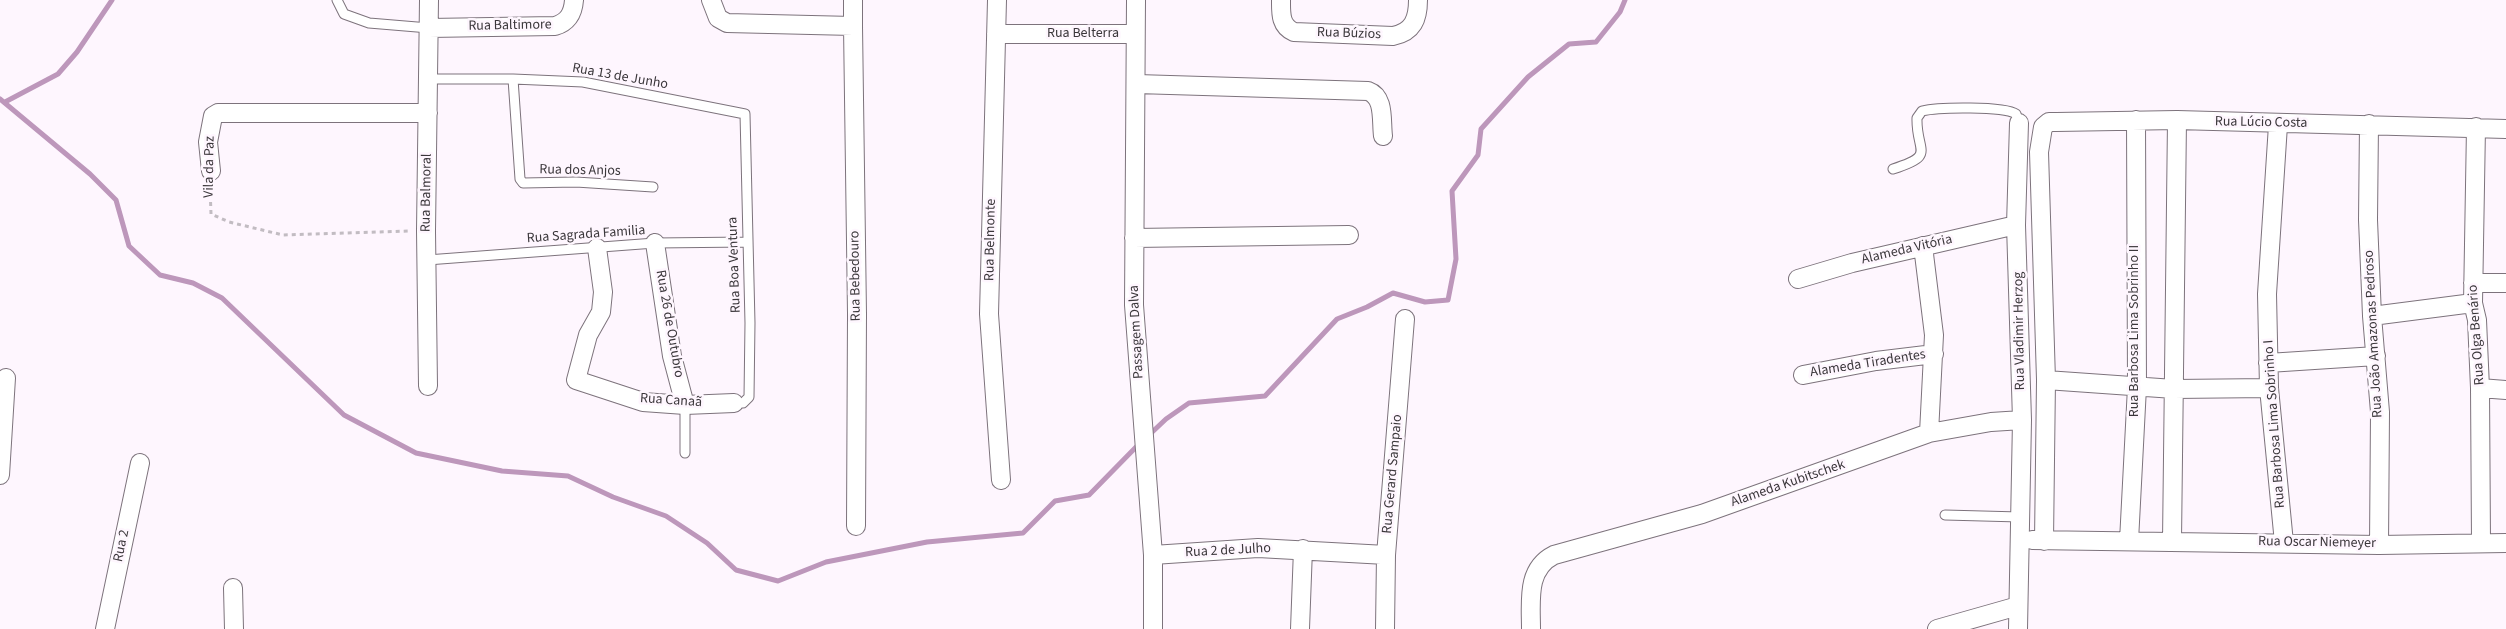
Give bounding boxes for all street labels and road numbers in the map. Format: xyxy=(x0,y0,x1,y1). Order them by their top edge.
street label: Rua Baltimore xyxy=(468,17,552,35)
street label: Rua Búzios xyxy=(1317,24,1381,44)
street label: Rua Belterra xyxy=(1047,26,1119,42)
street label: Rua 13 de Junho xyxy=(571,60,669,94)
street label: Rua Lúcio Costa xyxy=(2215,114,2307,132)
street label: Vila da Paz xyxy=(201,136,219,198)
street label: Rua Balmoral xyxy=(418,154,436,232)
street label: Rua dos Anjos xyxy=(539,162,621,180)
street label: Rua Belmonte xyxy=(982,199,1000,281)
street label: Rua Boa Ventura xyxy=(725,217,745,313)
street label: Rua Sagrada Familia xyxy=(526,222,646,248)
street label: Rua Bebedouro xyxy=(847,231,865,321)
street label: Alameda Vitória xyxy=(1860,231,1954,269)
street label: Rua Barbosa Lima Sobrinho II xyxy=(2127,245,2143,417)
street label: Rua João Amazonas Pedroso xyxy=(2361,250,2387,418)
street label: Rua 26 de Outubro xyxy=(651,269,687,379)
street label: Rua Vladimir Herzog xyxy=(2011,272,2029,390)
street label: Rua Olga Benário xyxy=(2465,284,2489,386)
street label: Passagem Dalva xyxy=(1126,285,1148,379)
street label: Rua Barbosa Lima Sobrinho I xyxy=(2261,339,2289,509)
street label: Alameda Tiradentes xyxy=(1809,347,1927,381)
street label: Rua Canaã xyxy=(639,390,703,412)
street label: Rua Gerard Sampaio xyxy=(1379,414,1407,534)
street label: Alameda Kubitschek xyxy=(1729,457,1847,511)
street label: Rua 2 xyxy=(110,528,134,564)
street label: Rua Oscar Niemeyer xyxy=(2258,534,2376,552)
street label: Rua 2 de Julho xyxy=(1185,540,1271,562)

